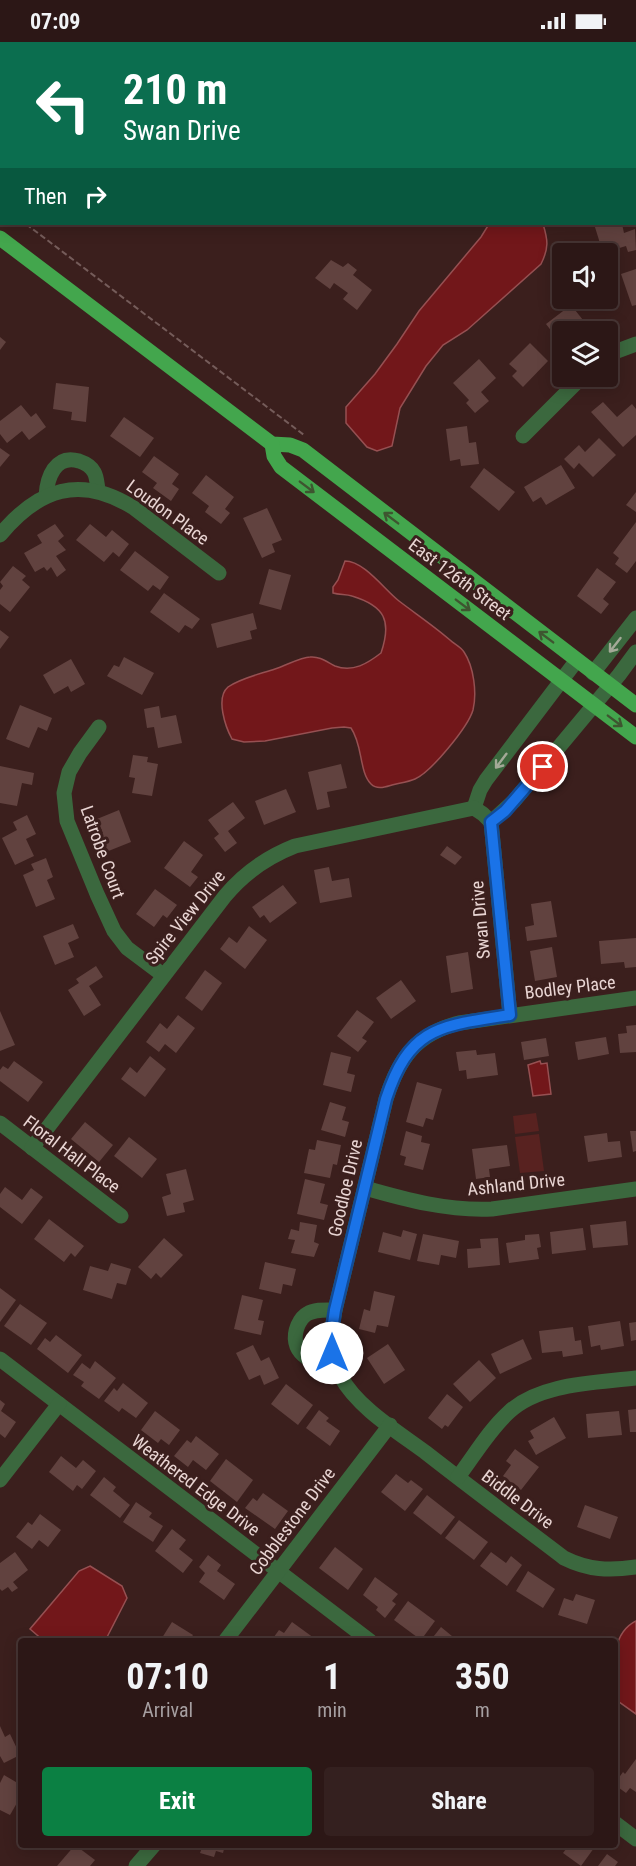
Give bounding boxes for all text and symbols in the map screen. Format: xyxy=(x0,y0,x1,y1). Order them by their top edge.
text: 07:09 xyxy=(30,9,81,34)
text: 210 m xyxy=(123,65,228,114)
icon: left xyxy=(24,66,102,144)
text: Swan Drive xyxy=(123,115,241,147)
icon: right xyxy=(79,180,112,213)
text: Then xyxy=(24,184,67,209)
map controls xyxy=(552,243,618,387)
button: sound xyxy=(552,243,618,309)
button: layers xyxy=(552,321,618,387)
street label: Loudon Place xyxy=(123,475,213,549)
one-way arrow xyxy=(299,481,315,493)
one-way arrow xyxy=(384,512,400,525)
street label: East 126th Street xyxy=(405,534,515,624)
one-way arrow xyxy=(454,599,470,612)
one-way arrow xyxy=(539,630,555,643)
one-way arrow xyxy=(608,637,621,653)
one-way arrow xyxy=(606,714,622,727)
pin xyxy=(517,741,568,792)
icon: arrive xyxy=(526,750,559,783)
one-way arrow xyxy=(495,752,508,768)
street label: Latrobe Court xyxy=(76,803,130,901)
street label: Spire View Drive xyxy=(141,866,229,968)
street label: Swan Drive xyxy=(466,880,494,960)
street label: Bodley Place xyxy=(523,971,617,1003)
street label: Floral Hall Place xyxy=(20,1111,124,1197)
street label: Goodloe Drive xyxy=(324,1137,366,1239)
street label: Ashland Drive xyxy=(466,1168,566,1200)
position arrow xyxy=(300,1321,364,1385)
street label: Weathered Edge Drive xyxy=(128,1430,264,1540)
street label: Cobblestone Drive xyxy=(245,1463,339,1579)
street label: Biddle Drive xyxy=(478,1465,558,1533)
text: 07:10 xyxy=(126,1656,209,1698)
text: 1 xyxy=(323,1656,341,1698)
text: 350 xyxy=(455,1656,510,1698)
text: Arrival xyxy=(142,1698,193,1722)
text: min xyxy=(317,1698,347,1722)
text: m xyxy=(475,1698,490,1722)
button: Exit xyxy=(42,1767,312,1836)
button: Share xyxy=(324,1767,594,1836)

